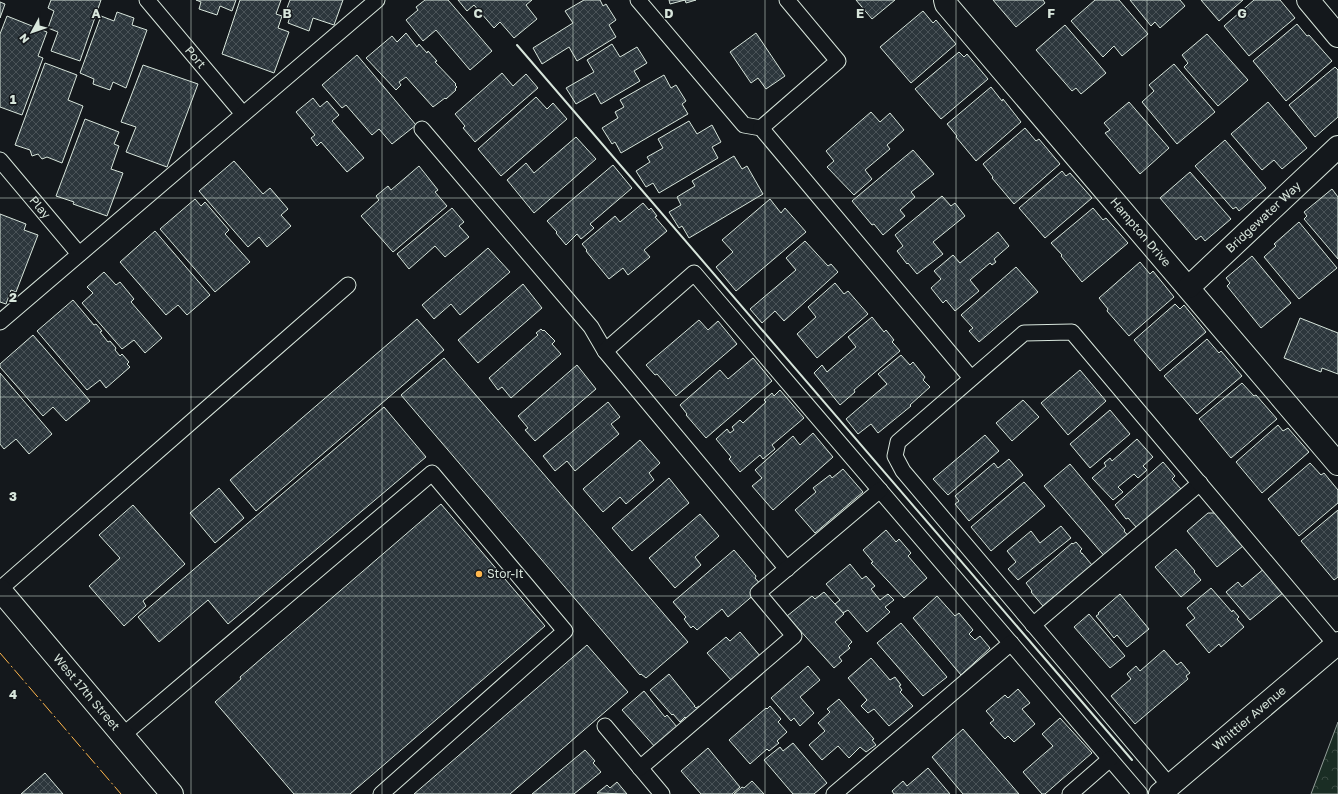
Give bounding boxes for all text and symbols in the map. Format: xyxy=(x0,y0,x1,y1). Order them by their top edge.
text: A xyxy=(91,5,101,21)
text: B xyxy=(282,5,292,21)
text: C xyxy=(473,5,483,21)
text: D xyxy=(664,5,674,21)
text: E xyxy=(856,5,864,21)
text: F xyxy=(1047,5,1055,21)
text: G xyxy=(1237,5,1247,21)
north arrow xyxy=(12,12,52,52)
text: N xyxy=(16,31,32,46)
street label: Port xyxy=(182,43,210,71)
text: 1 xyxy=(10,91,17,107)
street label: Bridgewater Way xyxy=(1222,178,1304,256)
street label: Play xyxy=(26,193,54,222)
street label: Hampton Drive xyxy=(1107,194,1175,270)
text: 2 xyxy=(9,289,17,305)
text: 3 xyxy=(9,488,17,504)
place label: Stor-It xyxy=(487,566,524,581)
marker: Stor-It xyxy=(474,569,484,579)
street label: West 17th Street xyxy=(50,651,123,733)
street label: Whittier Avenue xyxy=(1209,682,1289,753)
text: 4 xyxy=(9,686,17,702)

